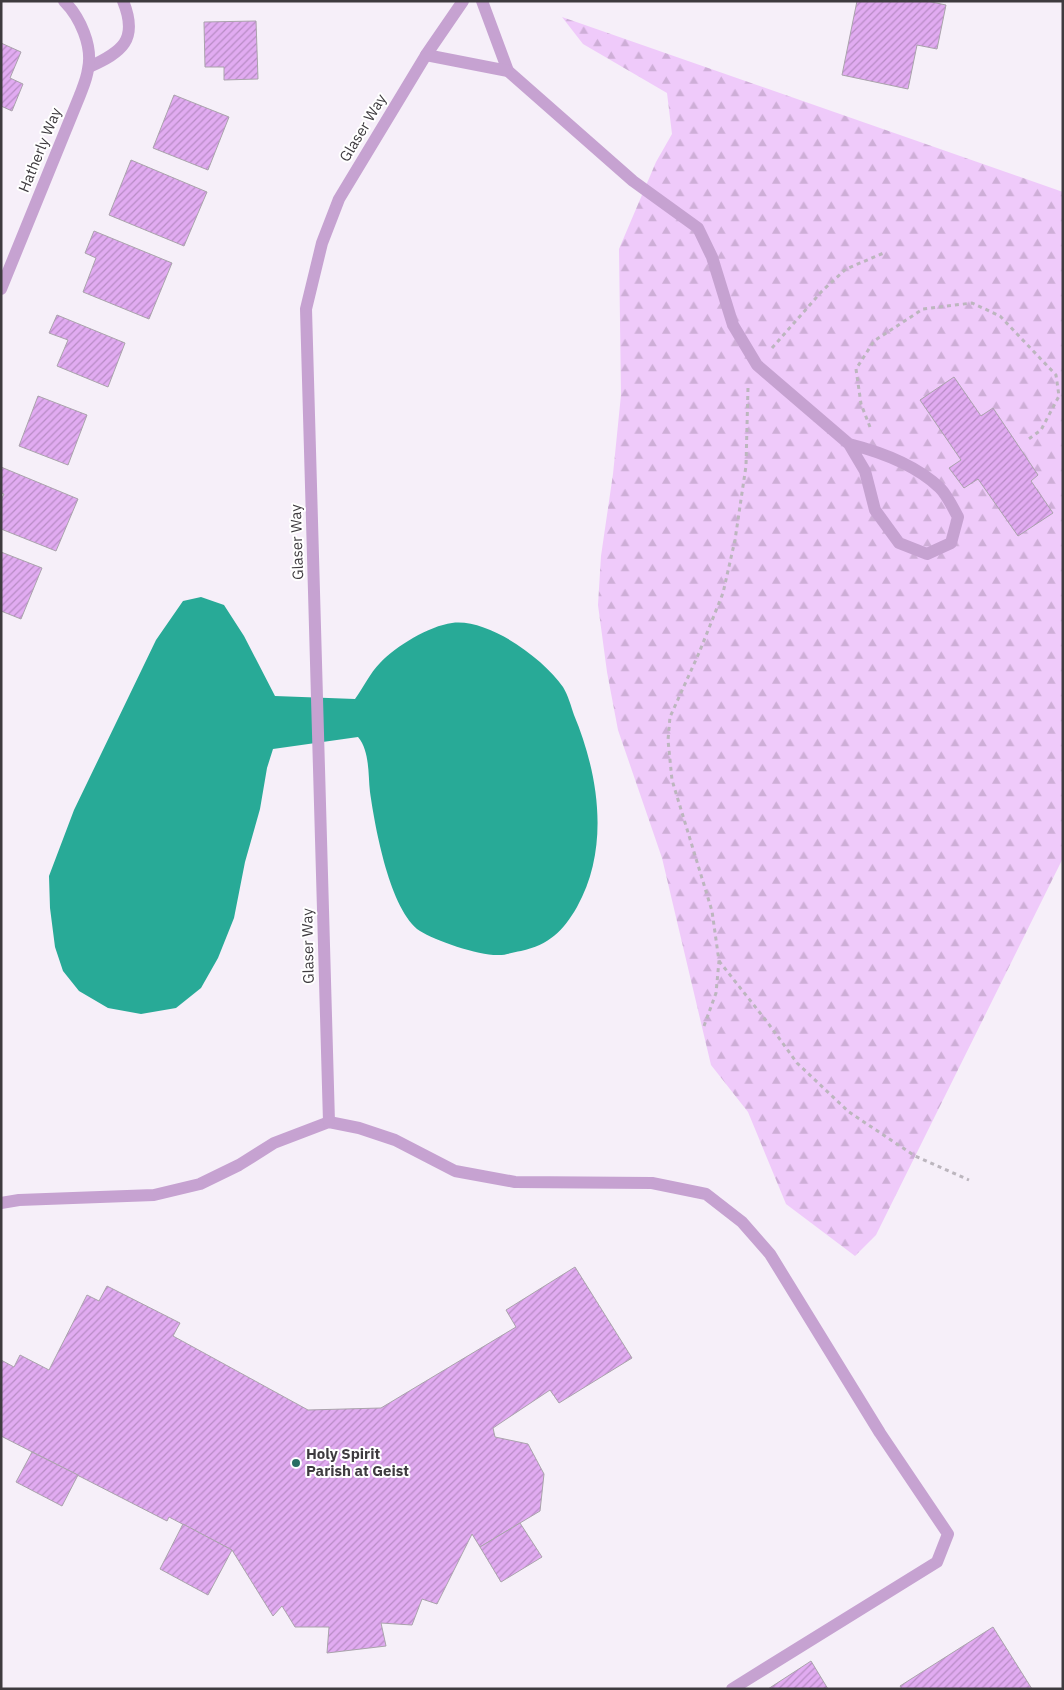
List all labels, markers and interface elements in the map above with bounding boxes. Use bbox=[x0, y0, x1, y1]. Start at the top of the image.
street label: Glaser Way bbox=[335, 90, 390, 165]
street label: Hatherly Way bbox=[14, 104, 65, 195]
street label: Glaser Way bbox=[286, 503, 307, 580]
street label: Glaser Way bbox=[297, 907, 318, 984]
place label: Holy Spirit Parish at Geist bbox=[306, 1444, 409, 1480]
marker: Holy Spirit Parish at Geist bbox=[290, 1457, 302, 1469]

